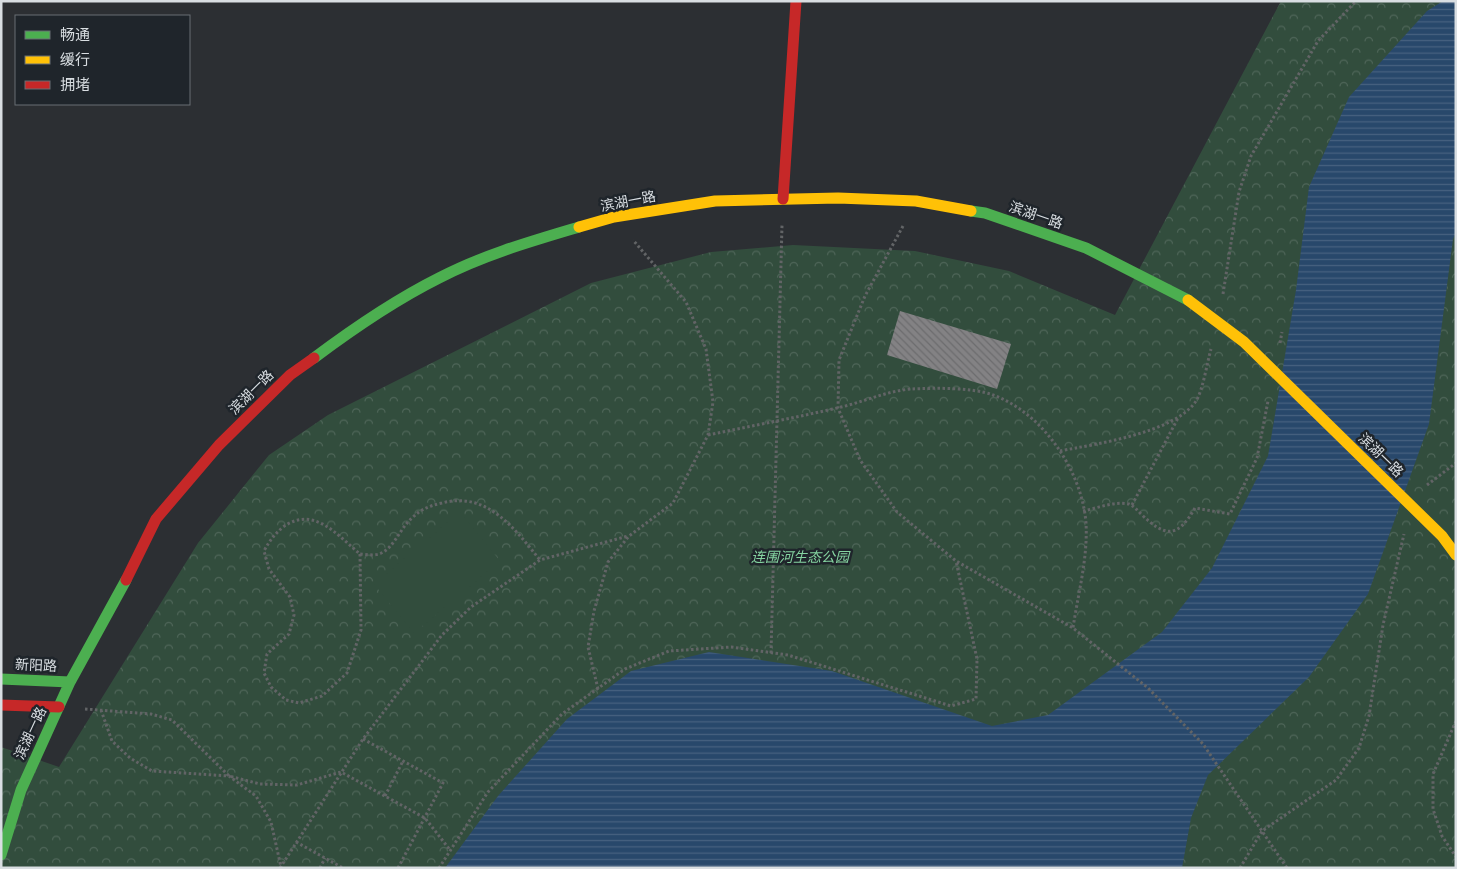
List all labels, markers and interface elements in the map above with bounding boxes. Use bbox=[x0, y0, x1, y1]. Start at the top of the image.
legend bbox=[15, 15, 190, 105]
text: 畅通 bbox=[60, 25, 90, 44]
text: 缓行 bbox=[60, 50, 90, 69]
text: 拥堵 bbox=[60, 75, 90, 94]
street label: 滨湖一路 bbox=[599, 187, 657, 215]
street label: 滨湖一路 bbox=[1007, 197, 1065, 233]
street label: 滨湖一路 bbox=[225, 366, 277, 418]
street label: 滨湖一路 bbox=[1355, 429, 1407, 481]
park label: 连围河生态公园 bbox=[751, 548, 851, 566]
street label: 新阳路 bbox=[15, 655, 57, 675]
street label: 滨湖一路 bbox=[10, 704, 50, 762]

